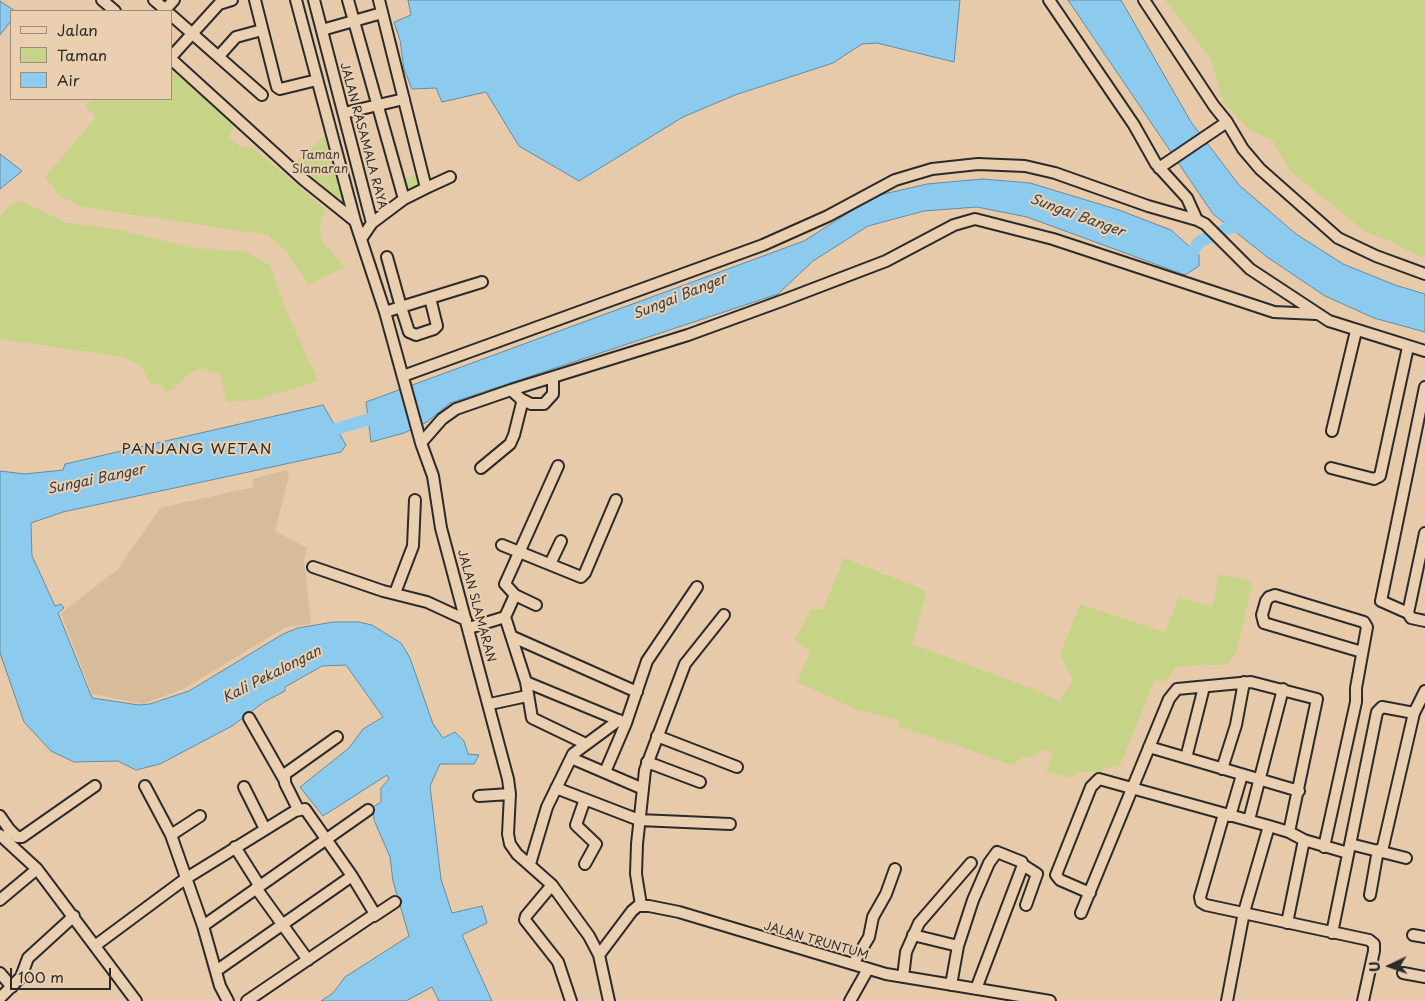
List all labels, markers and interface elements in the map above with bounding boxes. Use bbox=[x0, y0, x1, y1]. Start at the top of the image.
legend bbox=[10, 10, 172, 100]
text: Jalan bbox=[57, 18, 98, 41]
text: Taman bbox=[57, 43, 107, 66]
street label: JALAN RASAMALA RAYA bbox=[336, 61, 390, 211]
text: Air bbox=[57, 68, 79, 91]
park label: Taman Slamaran bbox=[292, 149, 348, 177]
water label: Sungai Banger bbox=[1027, 191, 1127, 241]
water label: Sungai Banger bbox=[631, 271, 729, 323]
district label: PANJANG WETAN bbox=[120, 441, 274, 459]
water label: Sungai Banger bbox=[46, 461, 146, 499]
street label: JALAN SLAMARAN bbox=[454, 548, 498, 664]
water label: Kali Pekalongan bbox=[220, 643, 324, 707]
street label: JALAN TRUNTUM bbox=[762, 919, 870, 963]
north arrow bbox=[1365, 941, 1415, 991]
scale bar bbox=[12, 958, 114, 990]
text: U bbox=[1364, 961, 1385, 973]
text: 100 m bbox=[18, 965, 64, 988]

